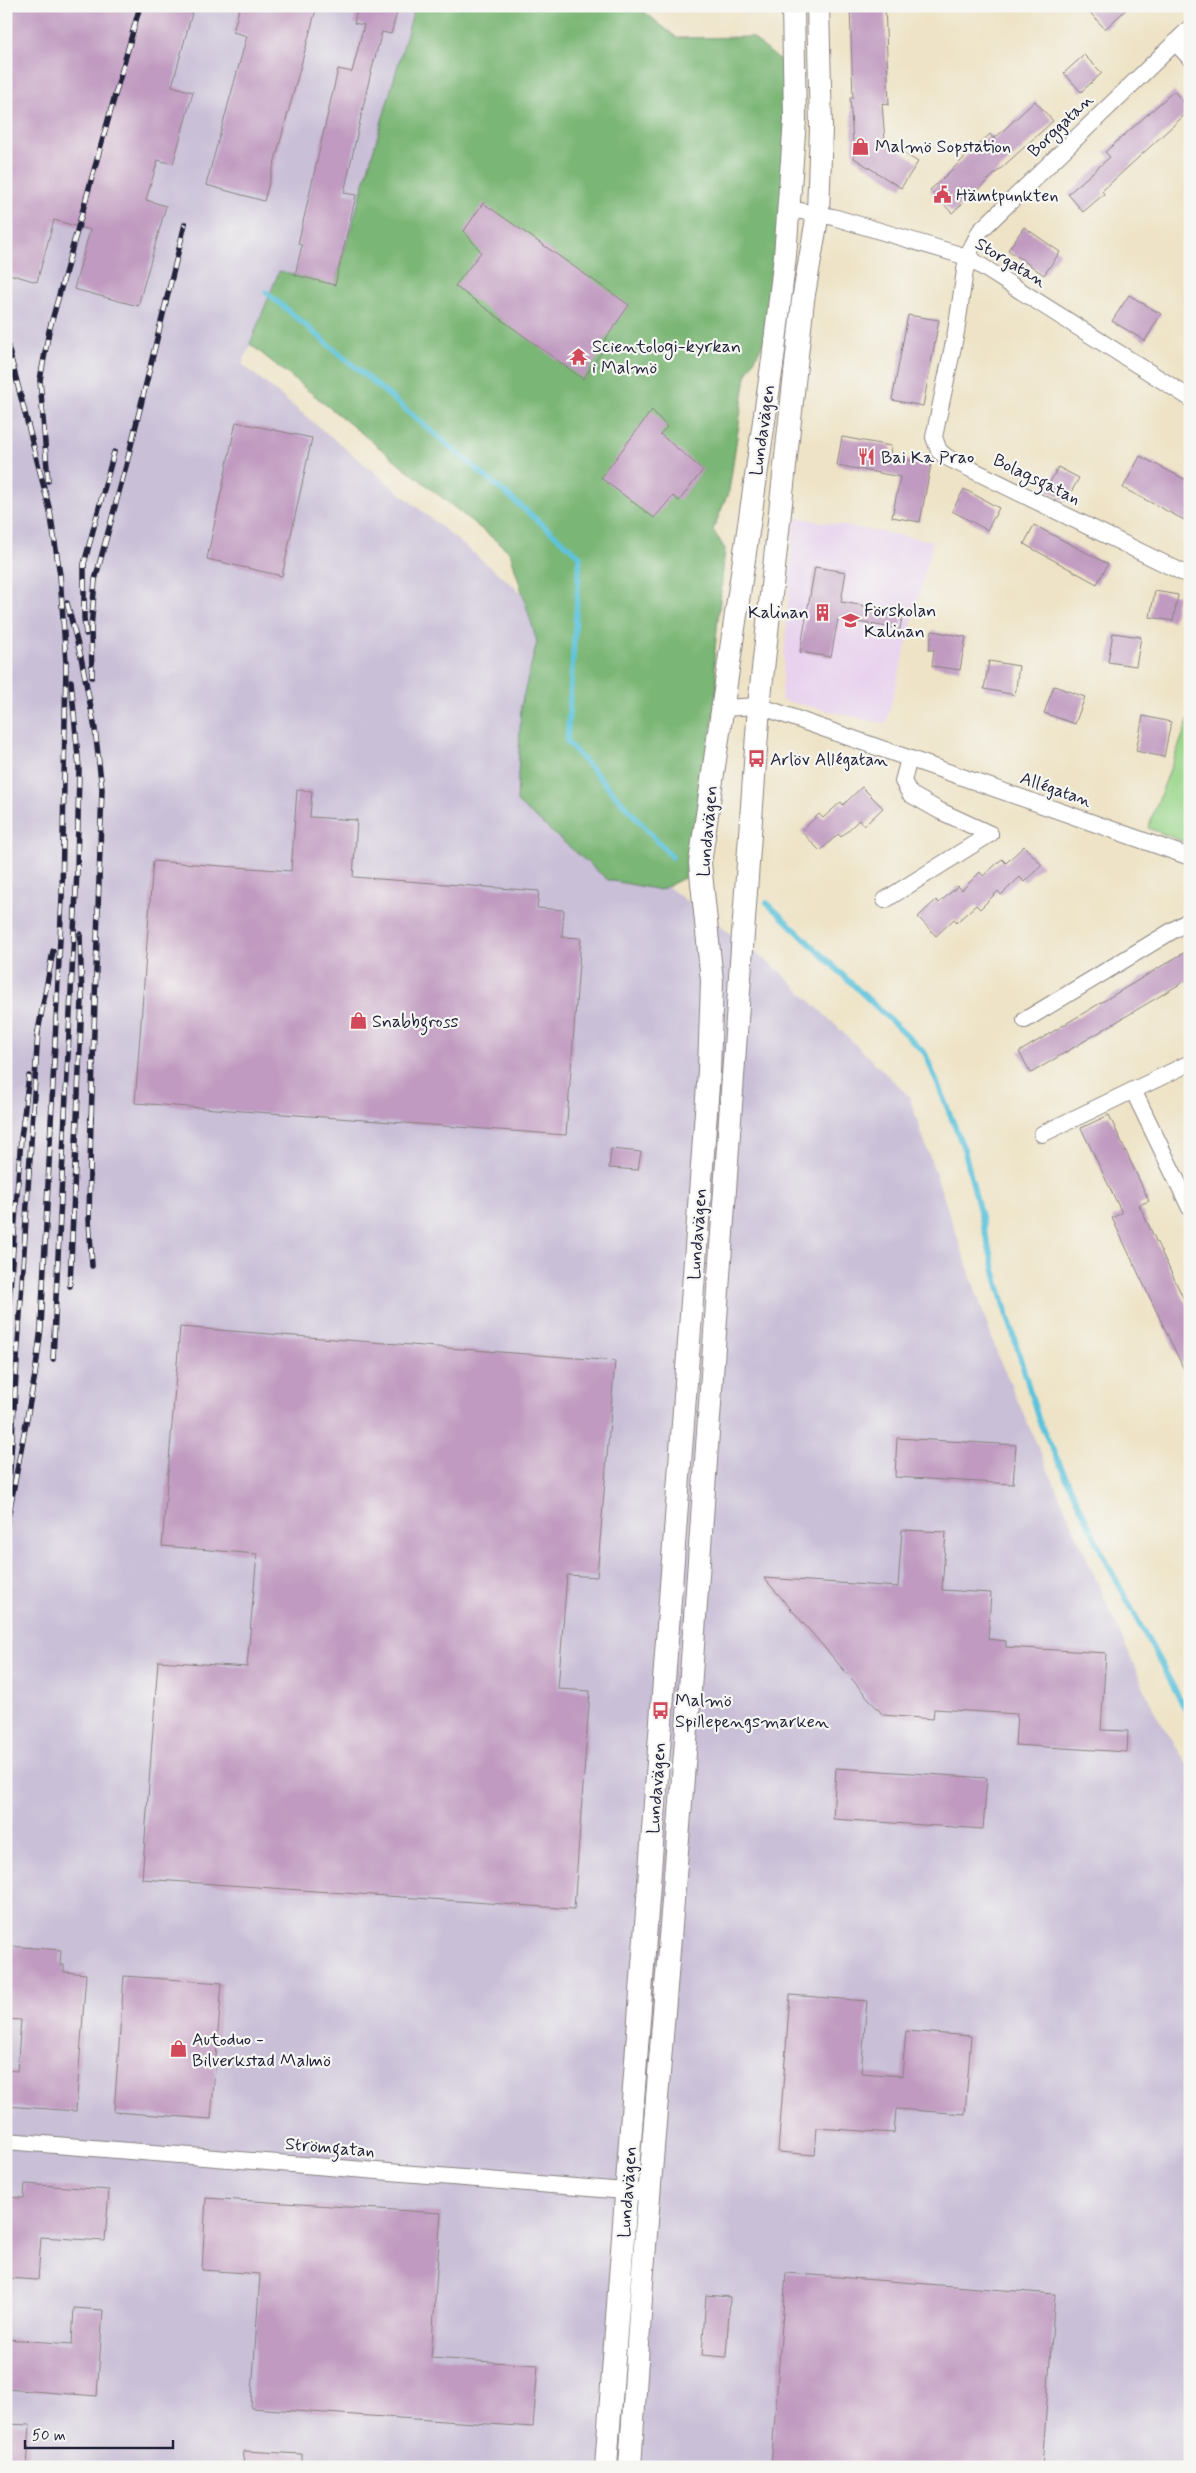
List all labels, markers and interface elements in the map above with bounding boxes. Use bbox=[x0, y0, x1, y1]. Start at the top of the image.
street label: Borggatan bbox=[1023, 88, 1099, 164]
place label: Malmö Sopstation bbox=[875, 135, 1011, 159]
shop icon: Malmö Sopstation bbox=[851, 136, 871, 156]
place label: Hämtpunkten bbox=[956, 184, 1059, 208]
public building icon: Hämtpunkten bbox=[932, 185, 952, 205]
street label: Storgatan bbox=[970, 232, 1051, 294]
place label: Scientologi-kyrkan i Malmö bbox=[592, 335, 741, 380]
temple icon: Scientologi-kyrkan i Malmö bbox=[568, 346, 588, 366]
street label: Lundavägen bbox=[745, 383, 781, 477]
place label: Bai Ka Prao bbox=[881, 446, 974, 470]
restaurant icon: Bai Ka Prao bbox=[857, 447, 877, 467]
street label: Bolagsgatan bbox=[988, 448, 1084, 513]
place label: Förskolan Kalinan bbox=[864, 599, 936, 644]
place label: Kalinan bbox=[748, 601, 809, 625]
building icon: Kalinan bbox=[813, 602, 833, 622]
school or university icon: Förskolan Kalinan bbox=[840, 610, 860, 630]
place label: Arlöv Allégatan bbox=[770, 748, 888, 772]
bus stop icon: Arlöv Allégatan bbox=[746, 749, 766, 769]
street label: Allégatan bbox=[1017, 767, 1095, 813]
street label: Lundavägen bbox=[692, 784, 724, 878]
place label: Snabbgross bbox=[372, 1010, 459, 1036]
shop icon: Snabbgross bbox=[348, 1011, 368, 1031]
street label: Lundavägen bbox=[683, 1187, 713, 1281]
place label: Malmö Spillepengsmarken bbox=[675, 1689, 829, 1734]
bus stop icon: Malmö Spillepengsmarken bbox=[651, 1700, 671, 1720]
street label: Lundavägen bbox=[642, 1741, 672, 1835]
place label: Autoduo - Bilverkstad Malmö bbox=[192, 2028, 331, 2073]
shop icon: Autoduo - Bilverkstad Malmö bbox=[168, 2039, 188, 2059]
street label: Strömgatan bbox=[284, 2132, 376, 2166]
street label: Lundavägen bbox=[613, 2145, 643, 2239]
scale bar bbox=[25, 2418, 172, 2450]
text: 50 m bbox=[32, 2426, 66, 2446]

